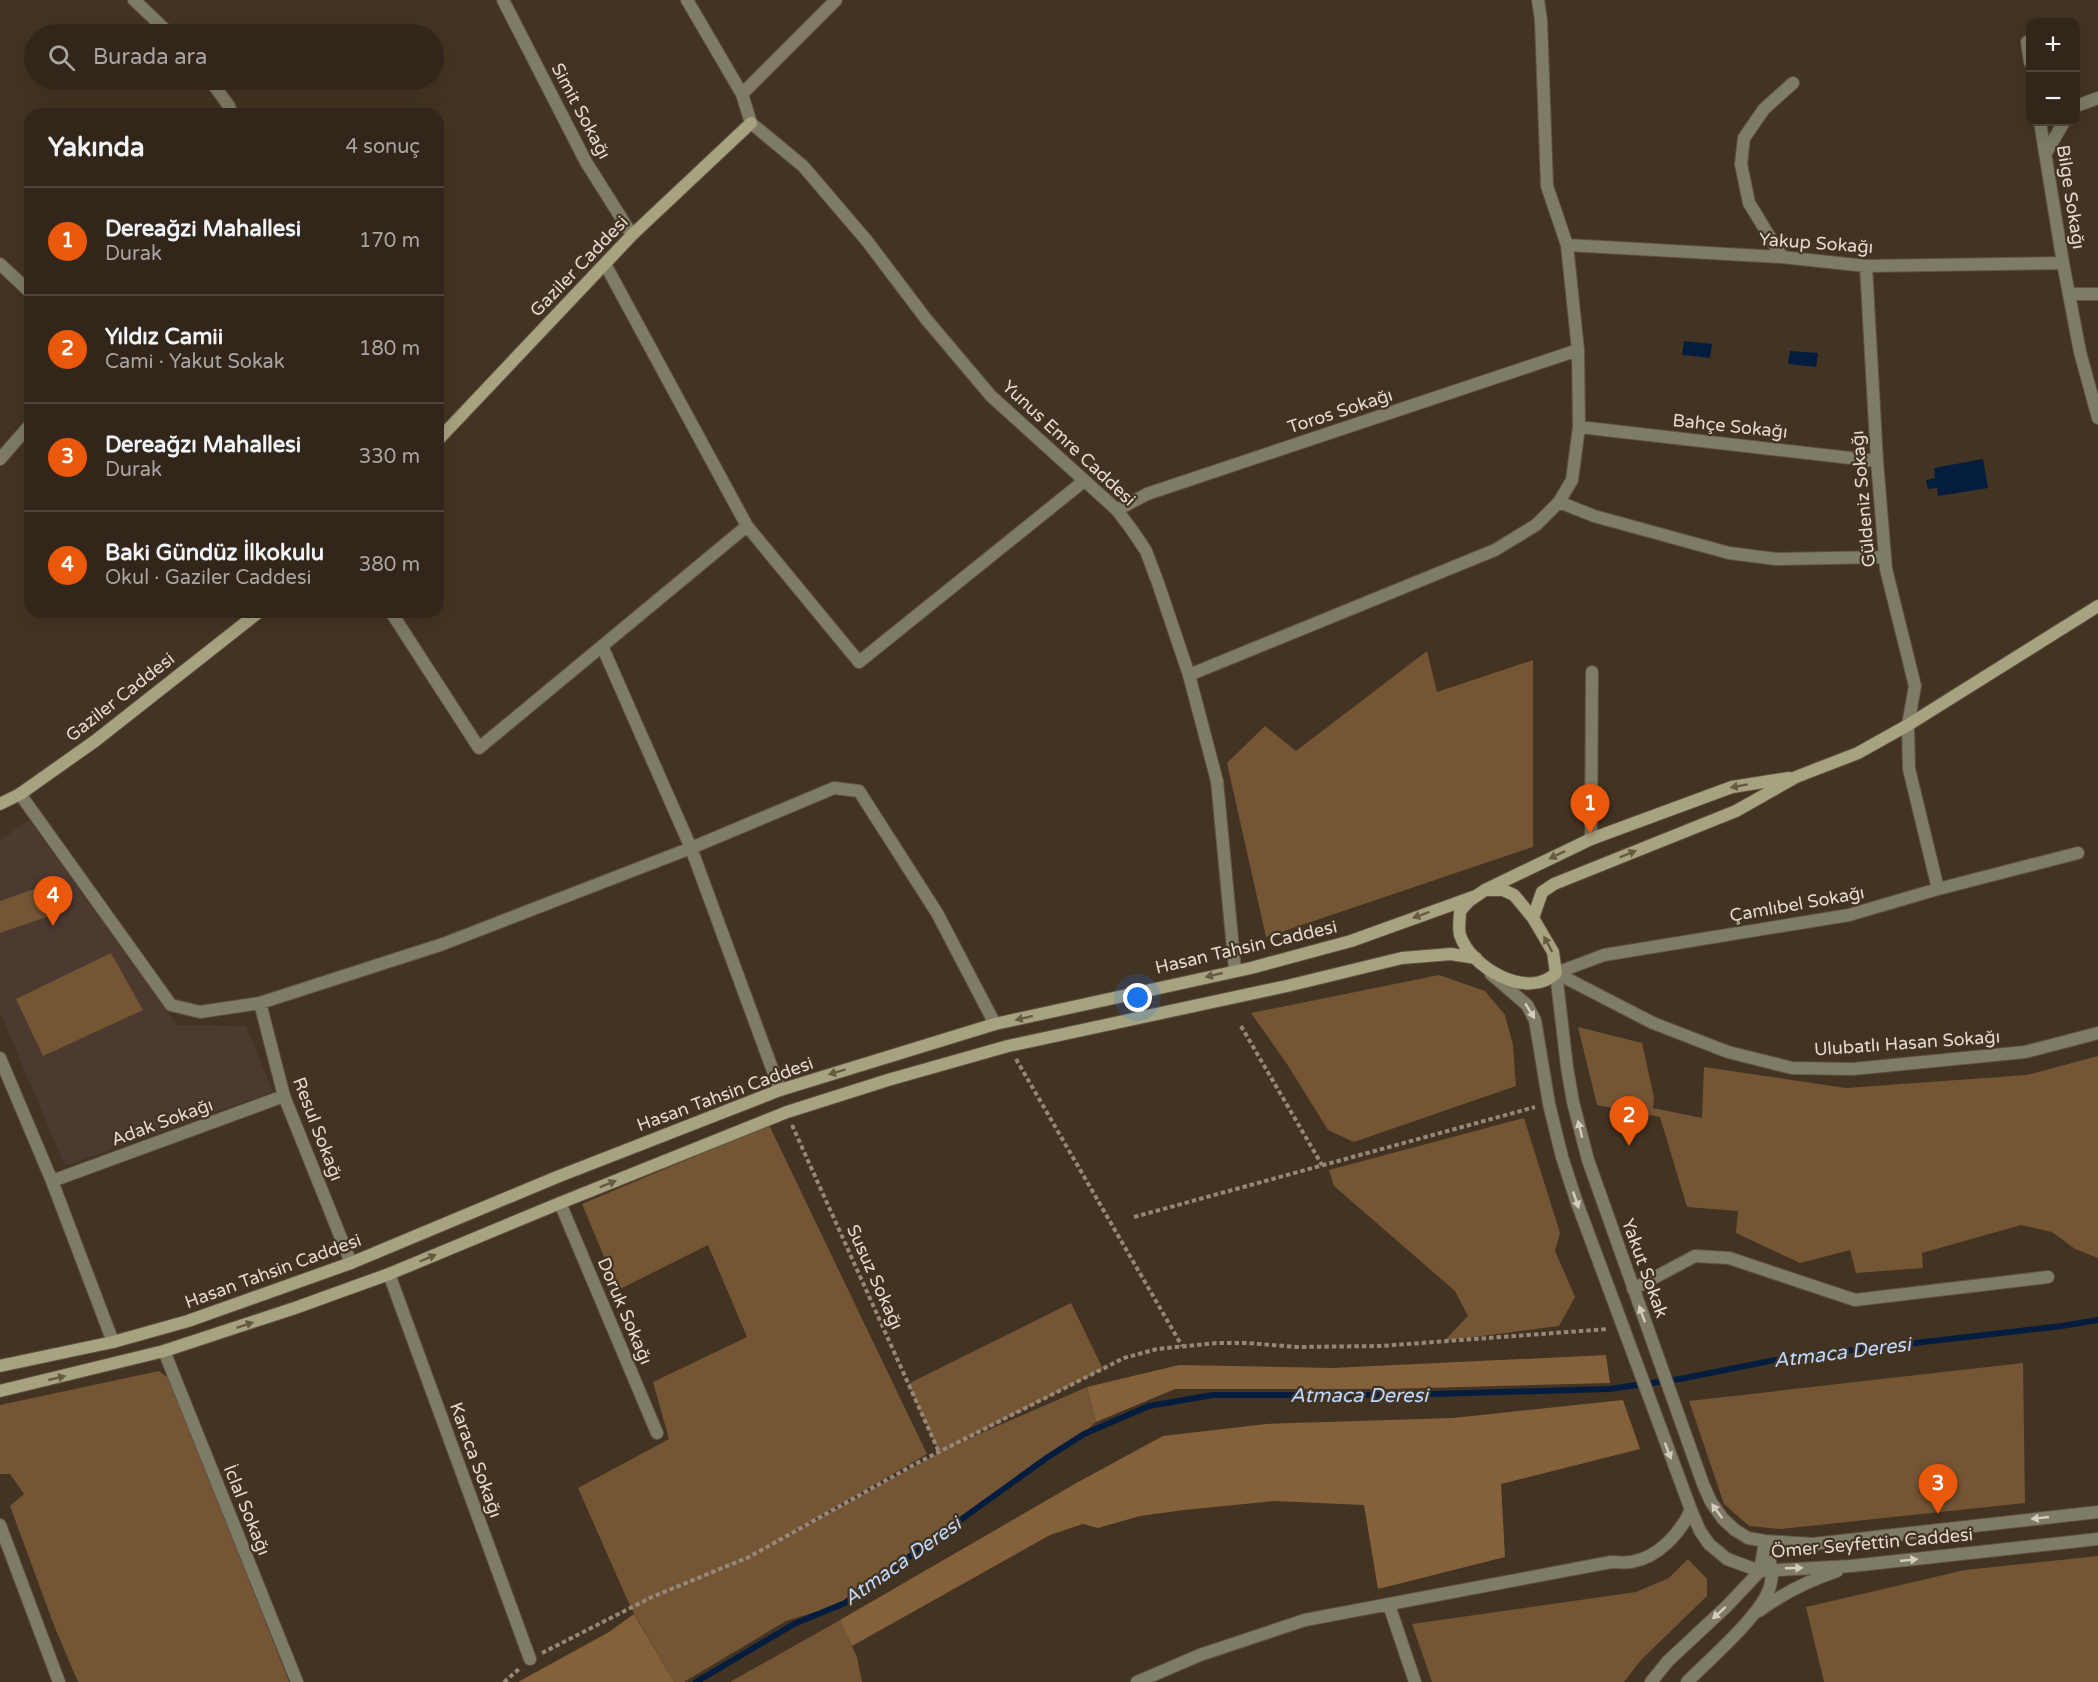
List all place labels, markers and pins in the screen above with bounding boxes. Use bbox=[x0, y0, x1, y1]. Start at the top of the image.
pin: 1 bbox=[1570, 784, 1610, 834]
pin: 4 bbox=[34, 876, 72, 926]
pin: 2 bbox=[1610, 1096, 1648, 1146]
pin: 3 bbox=[1918, 1464, 1958, 1514]

